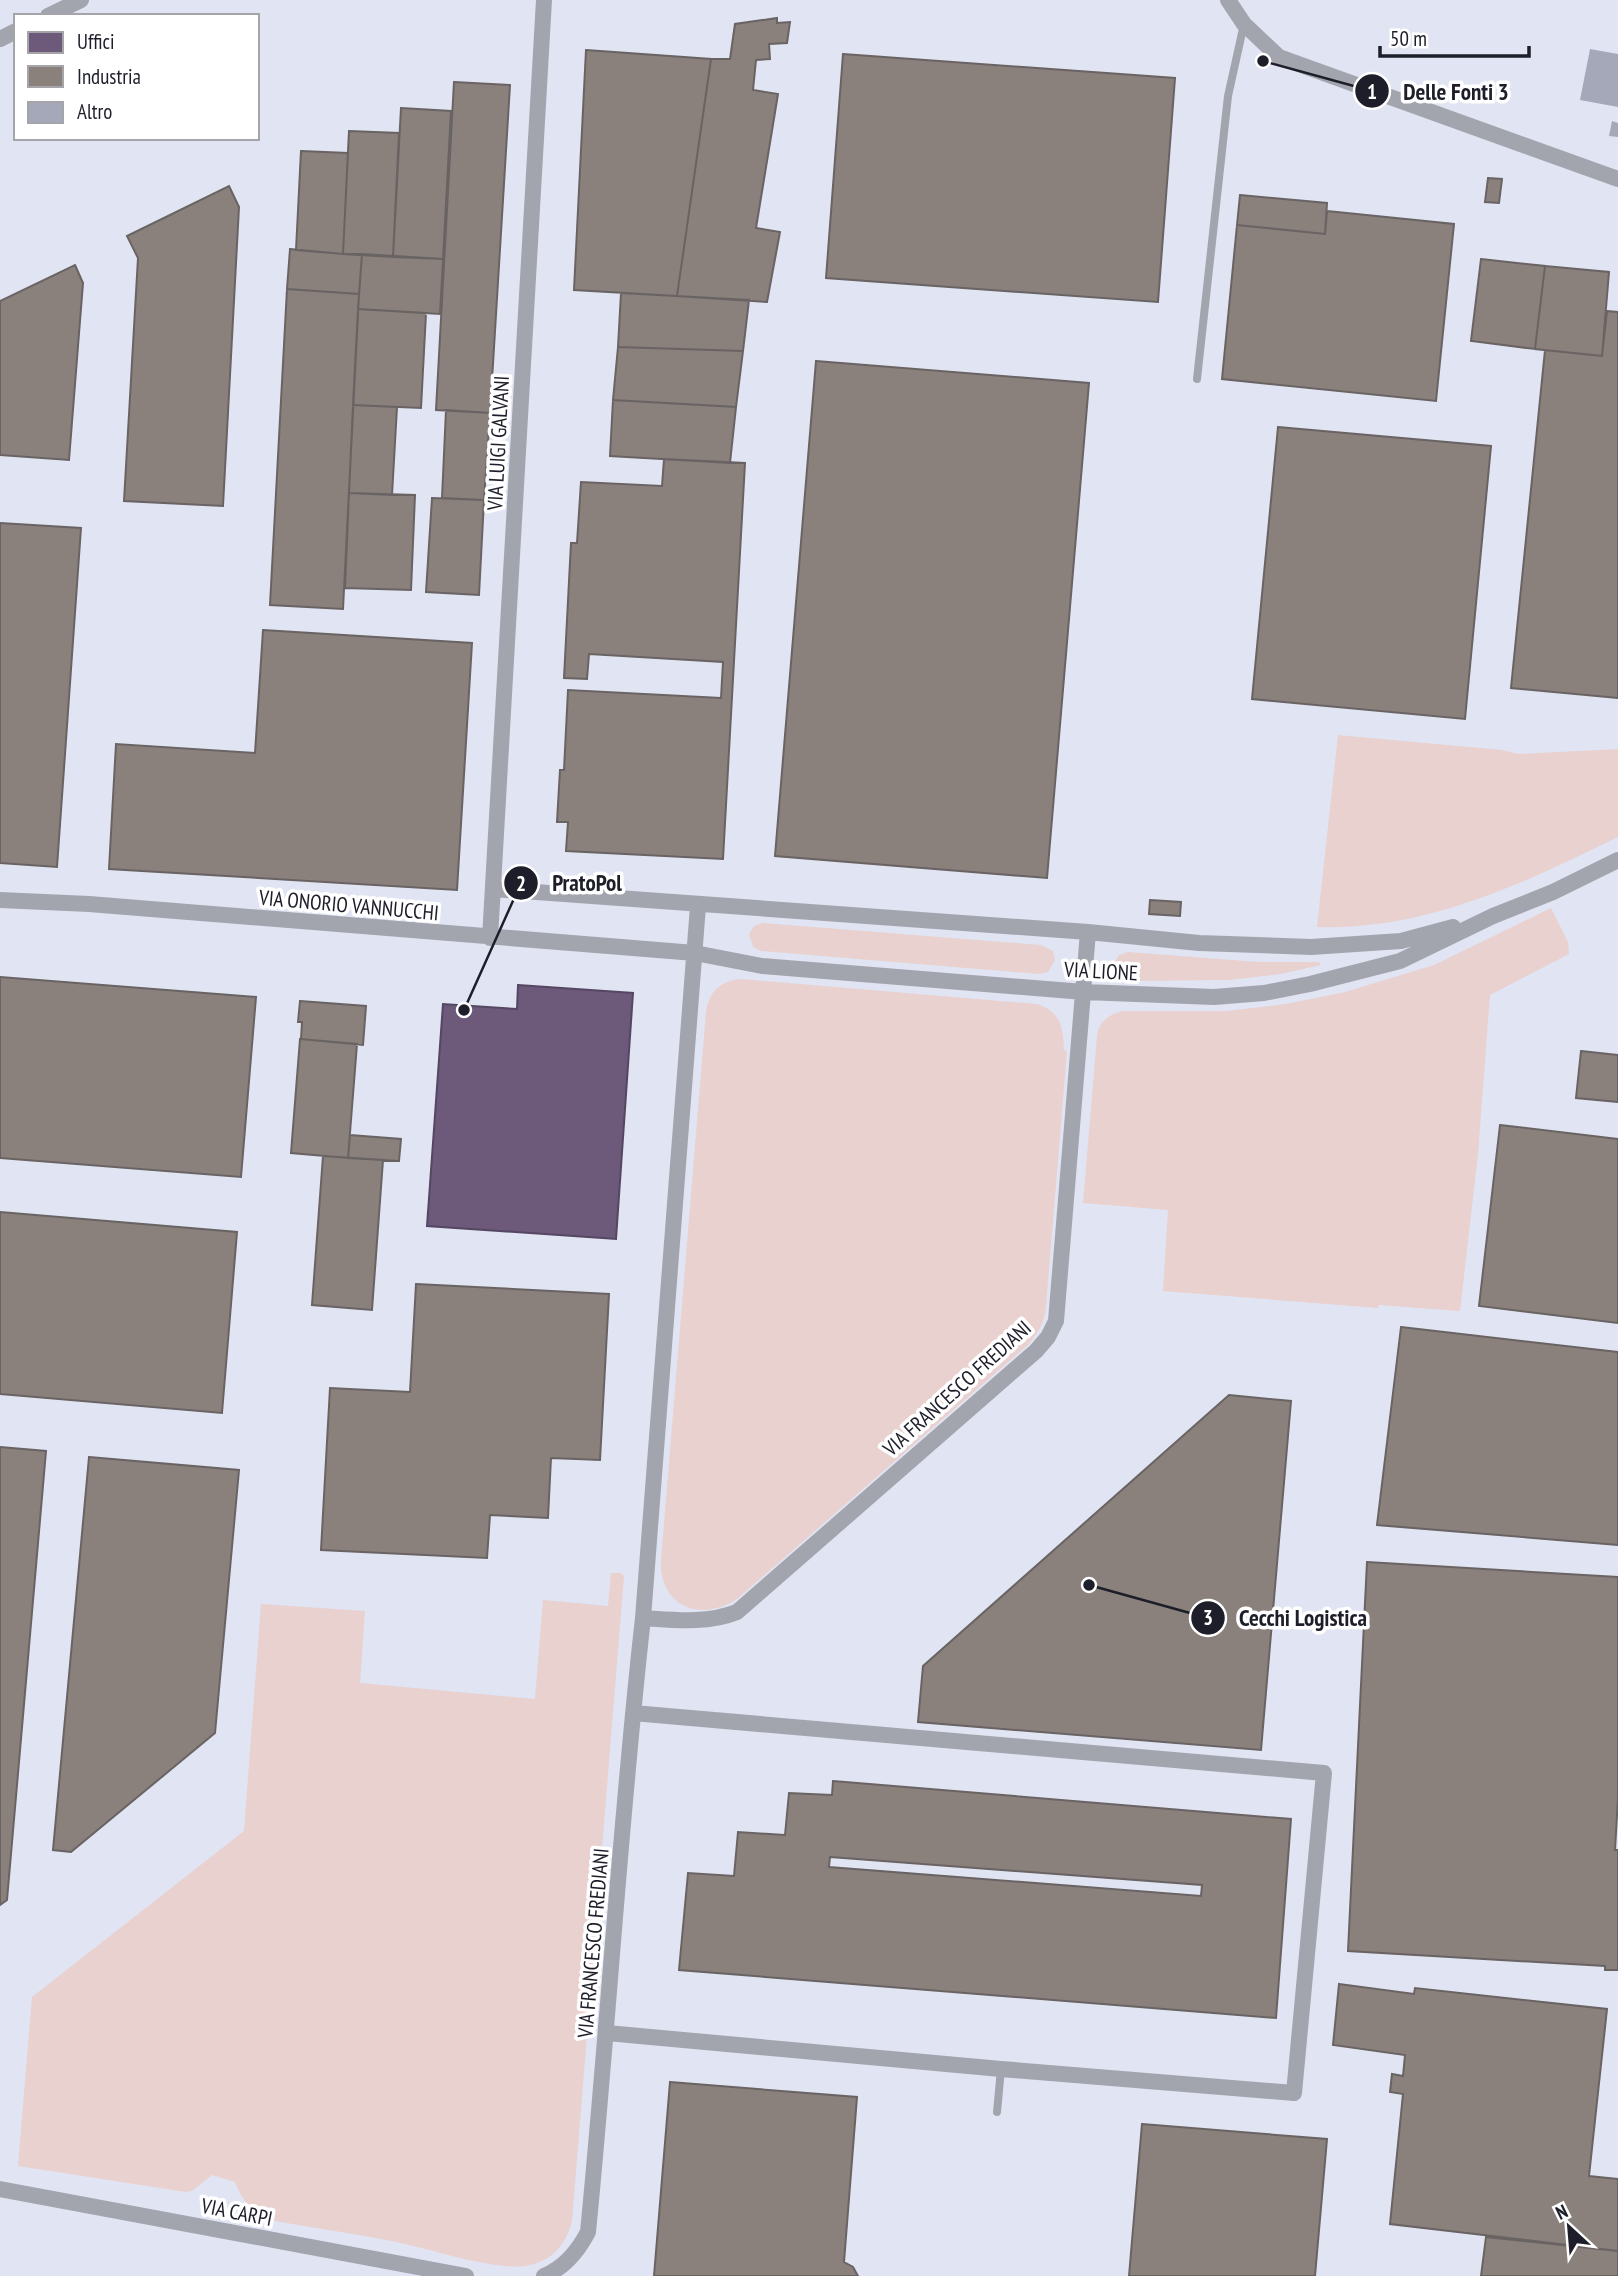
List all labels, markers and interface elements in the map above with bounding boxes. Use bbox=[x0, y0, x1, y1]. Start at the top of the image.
legend bbox=[14, 14, 259, 140]
scale bar bbox=[1380, 14, 1529, 58]
text: 50 m bbox=[1390, 25, 1427, 52]
text: Uffici bbox=[77, 28, 115, 55]
text: Industria bbox=[77, 63, 141, 90]
callout: Delle Fonti 3 bbox=[1355, 69, 1523, 113]
text: Delle Fonti 3 bbox=[1403, 77, 1509, 106]
text: 1 bbox=[1367, 78, 1377, 105]
text: Altro bbox=[77, 98, 112, 125]
street label: VIA LUIGI GALVANI bbox=[481, 375, 515, 512]
callout: PratoPol bbox=[503, 861, 636, 905]
text: PratoPol bbox=[552, 868, 622, 897]
text: 2 bbox=[516, 870, 526, 897]
street label: VIA ONORIO VANNUCCHI bbox=[257, 884, 440, 926]
street label: VIA LIONE bbox=[1062, 956, 1139, 986]
street label: VIA FRANCESCO FREDIANI bbox=[876, 1314, 1037, 1462]
callout: Cecchi Logistica bbox=[1190, 1596, 1381, 1640]
text: Cecchi Logistica bbox=[1239, 1603, 1367, 1632]
text: 3 bbox=[1203, 1604, 1213, 1631]
street label: VIA FRANCESCO FREDIANI bbox=[571, 1847, 615, 2040]
street label: VIA CARPI bbox=[198, 2192, 275, 2232]
north arrow bbox=[1534, 2192, 1604, 2262]
text: N bbox=[1552, 2199, 1571, 2225]

